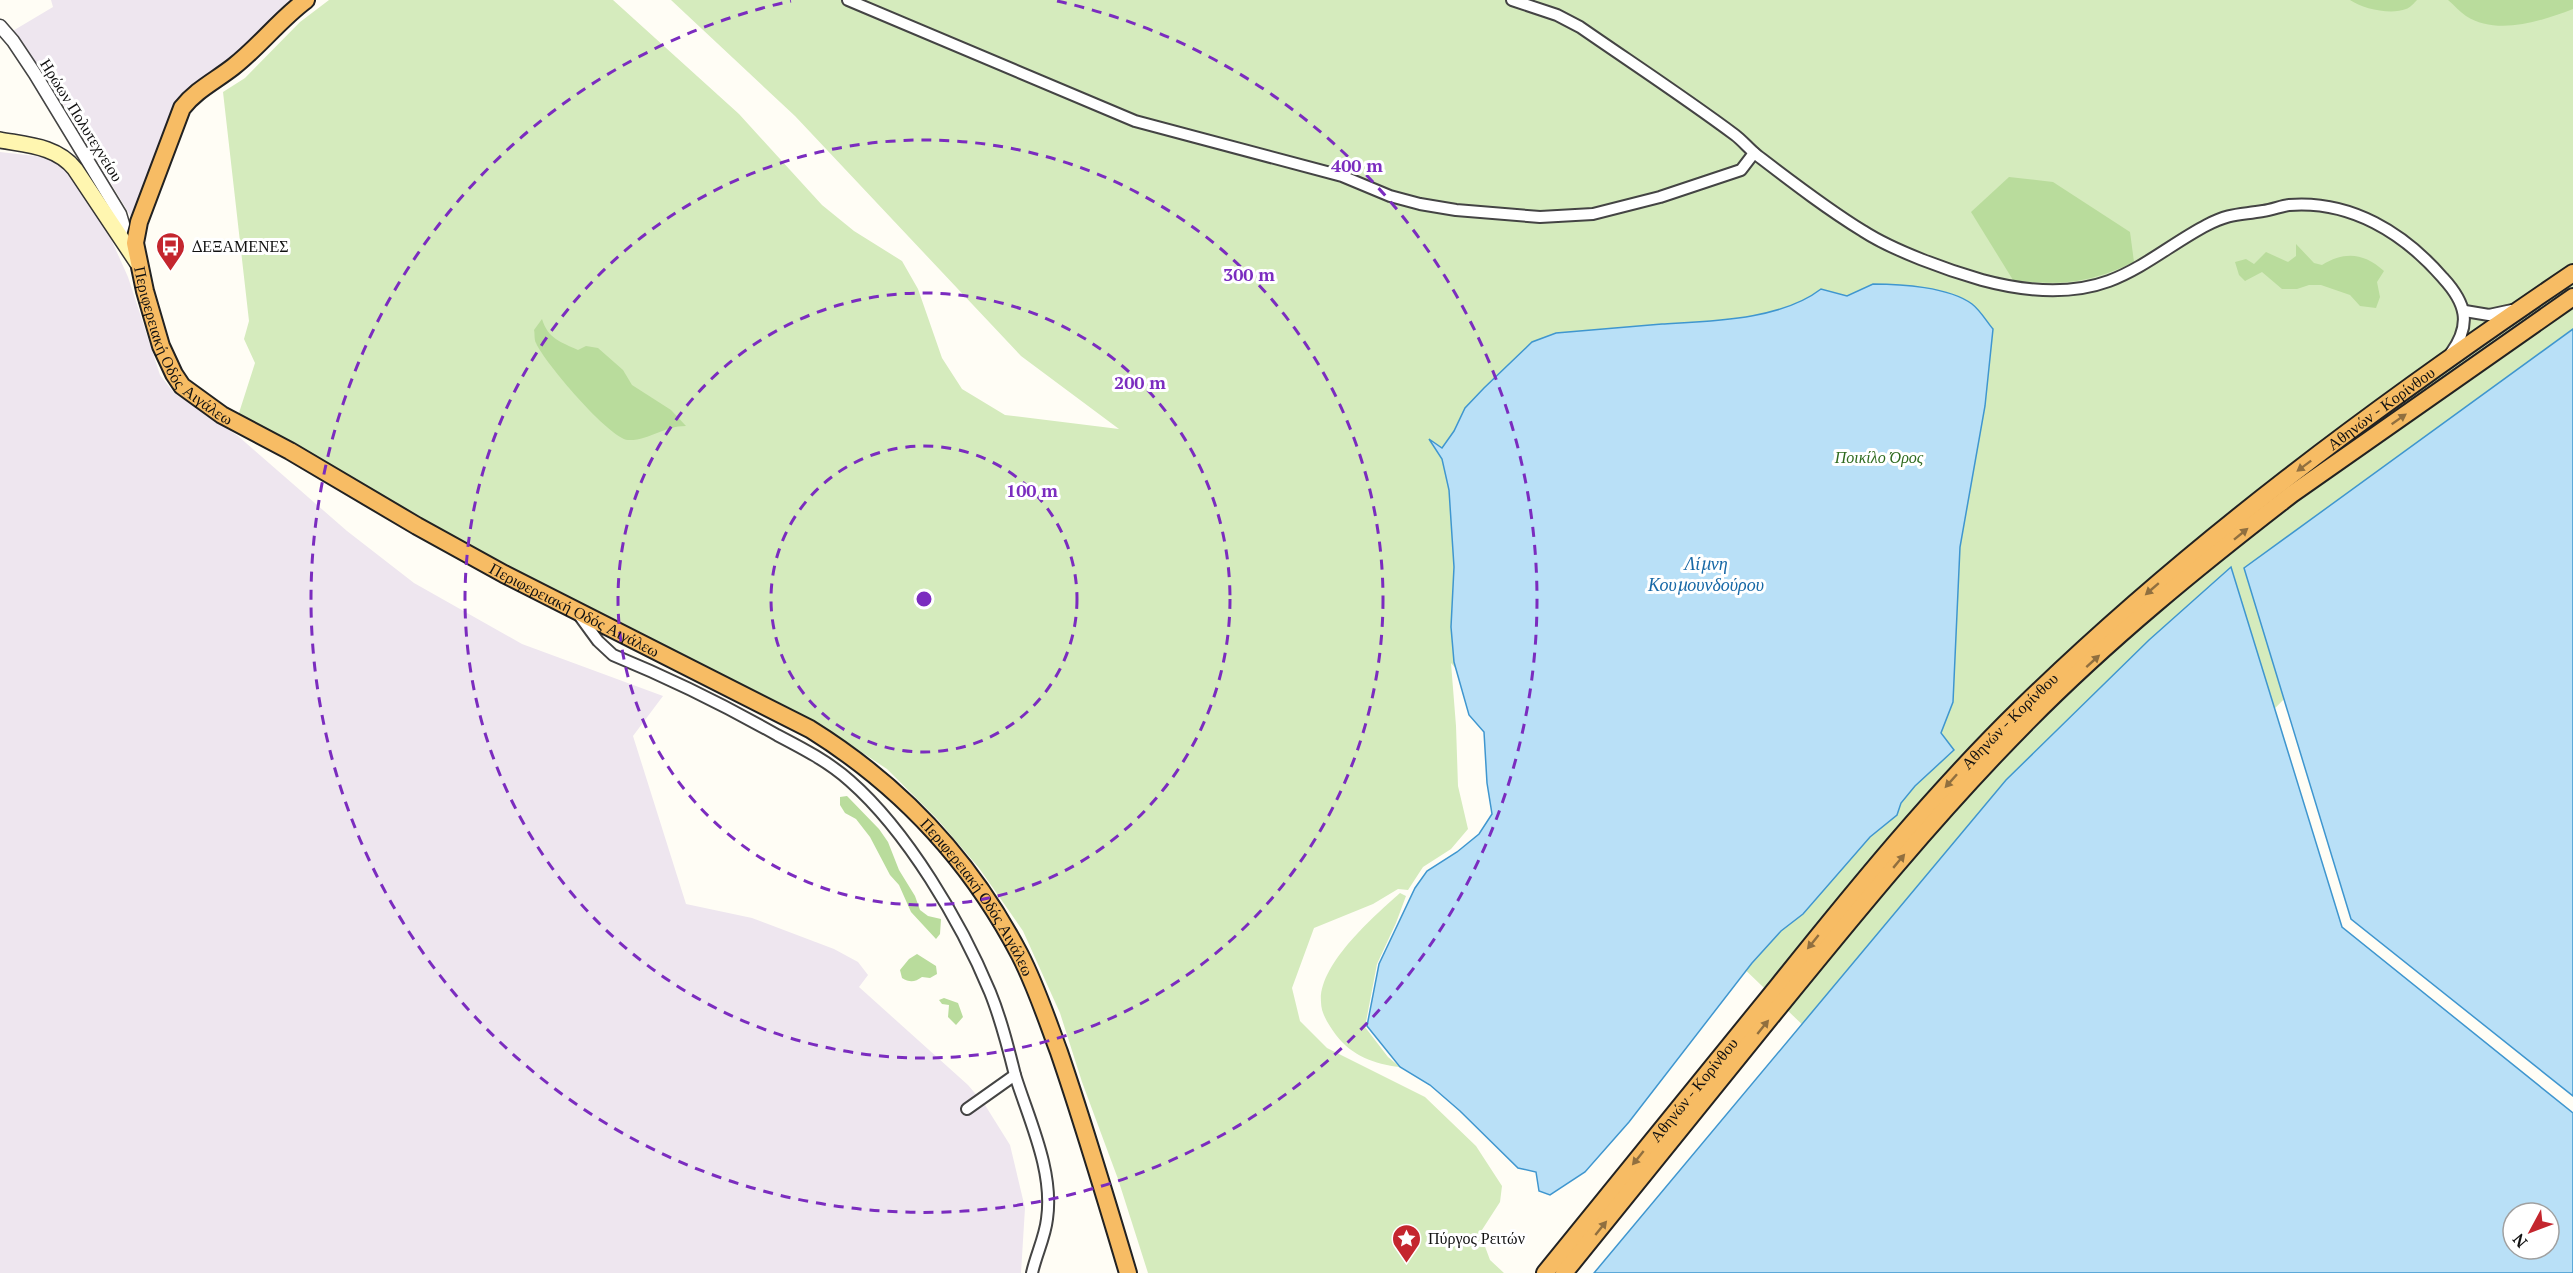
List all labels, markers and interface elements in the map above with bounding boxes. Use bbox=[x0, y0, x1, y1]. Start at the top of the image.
street label: Ηρώων Πολυτεχνείου bbox=[35, 54, 129, 186]
text: 400 m bbox=[1331, 153, 1383, 177]
bus stop icon: ΔΕΞΑΜΕΝΕΣ bbox=[155, 230, 187, 272]
place label: ΔΕΞΑΜΕΝΕΣ bbox=[192, 235, 289, 257]
text: 300 m bbox=[1223, 262, 1275, 286]
street label: Περιφερειακή Οδός Αιγάλεω bbox=[129, 264, 237, 430]
street label: Αθηνών - Κορίνθου bbox=[2322, 361, 2439, 455]
text: 200 m bbox=[1114, 370, 1166, 394]
one-way arrow bbox=[2390, 413, 2406, 425]
park label: Ποικίλο Όρος bbox=[1834, 446, 1924, 468]
one-way arrow bbox=[2296, 460, 2312, 472]
text: 100 m bbox=[1006, 478, 1058, 502]
one-way arrow bbox=[2233, 528, 2249, 541]
water label: Λίμνη Κουμουνδούρου bbox=[1647, 551, 1764, 596]
street label: Περιφερειακή Οδός Αιγάλεω bbox=[486, 557, 663, 662]
one-way arrow bbox=[2144, 582, 2160, 595]
centre of rings bbox=[914, 589, 934, 609]
one-way arrow bbox=[2086, 654, 2100, 668]
street label: Αθηνών - Κορίνθου bbox=[1956, 667, 2063, 774]
one-way arrow bbox=[1944, 774, 1958, 789]
street label: Περιφερειακή Οδός Αιγάλεω bbox=[916, 813, 1039, 979]
one-way arrow bbox=[1892, 854, 1905, 869]
one-way arrow bbox=[1808, 934, 1820, 949]
one-way arrow bbox=[1756, 1020, 1769, 1035]
street label: Αθηνών - Κορίνθου bbox=[1645, 1033, 1743, 1146]
one-way arrow bbox=[1632, 1151, 1645, 1166]
north arrow bbox=[2501, 1201, 2561, 1261]
one-way arrow bbox=[1594, 1220, 1606, 1235]
place icon: Πύργος Ρειτών bbox=[1391, 1222, 1423, 1264]
place label: Πύργος Ρειτών bbox=[1428, 1227, 1525, 1249]
text: N bbox=[2507, 1229, 2532, 1253]

